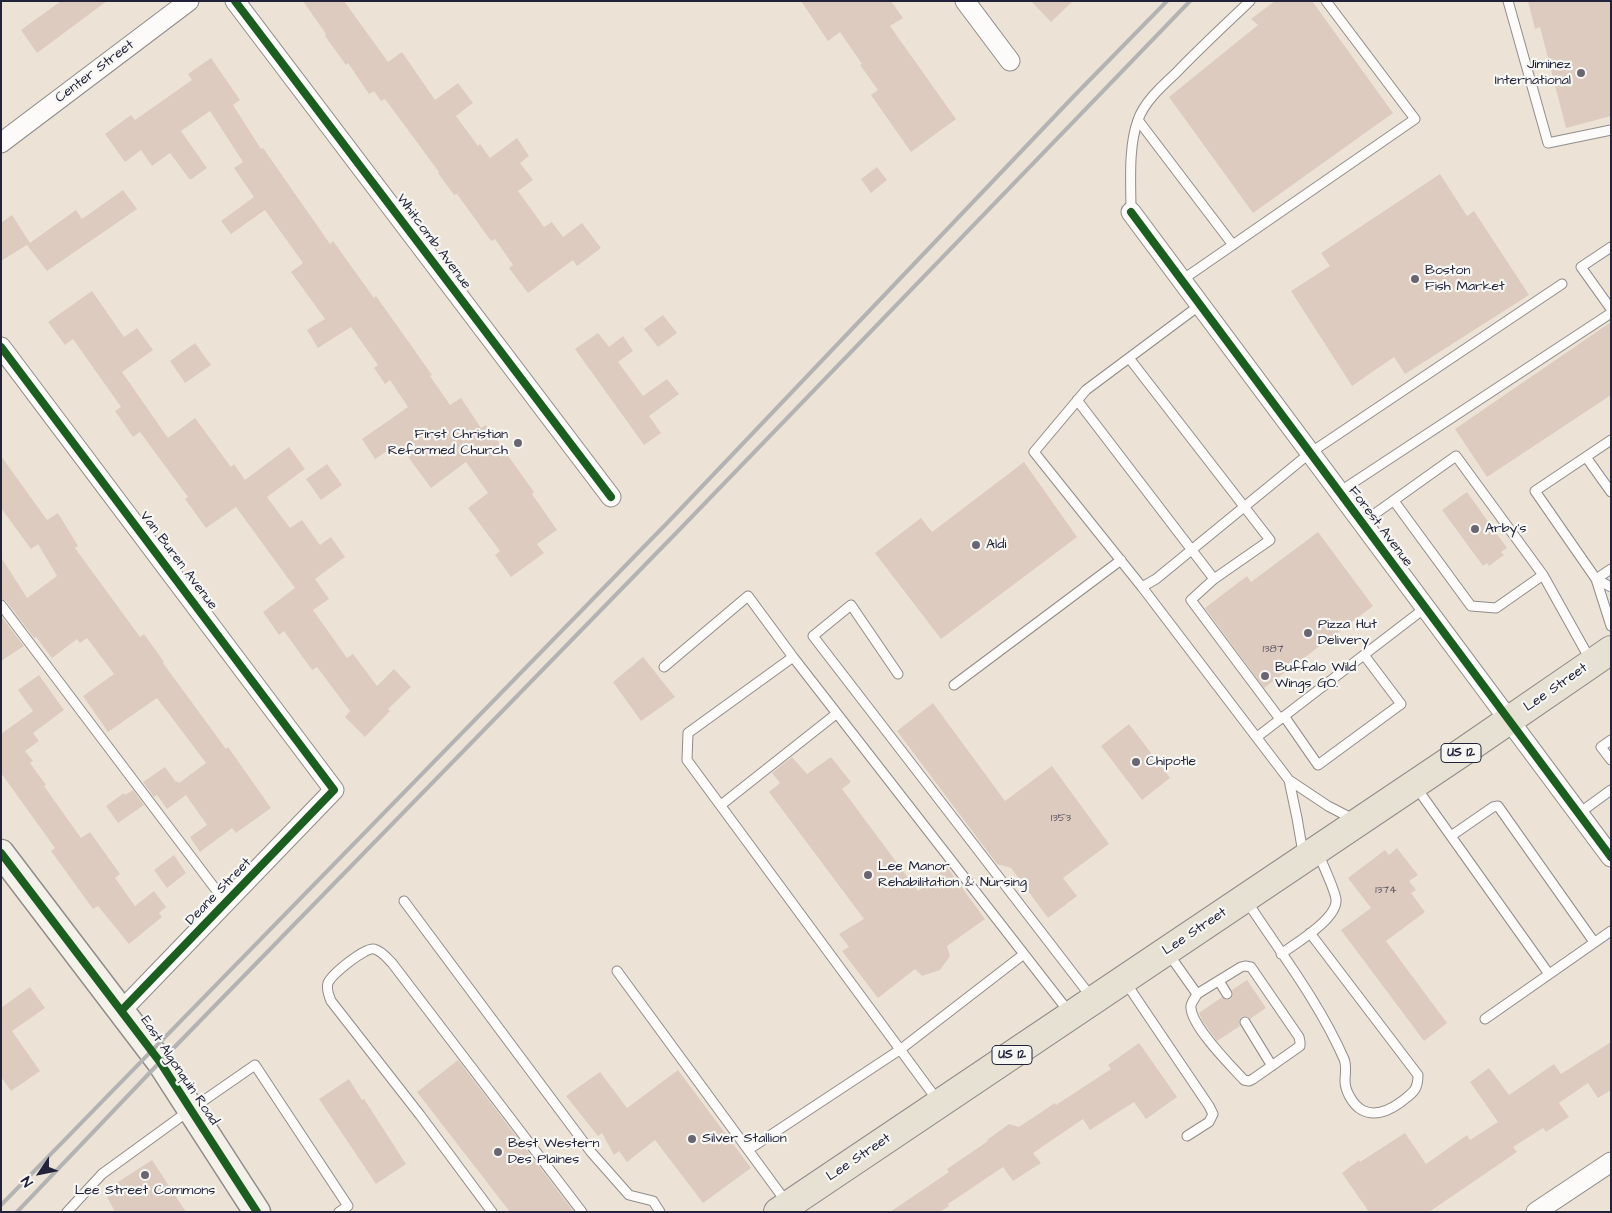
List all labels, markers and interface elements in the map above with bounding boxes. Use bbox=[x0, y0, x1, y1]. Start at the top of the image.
street label: Center Street bbox=[52, 37, 138, 107]
place label: Jiminez International bbox=[1495, 57, 1571, 90]
marker: Jiminez International bbox=[1575, 67, 1587, 79]
street label: Whitcomb Avenue bbox=[392, 191, 474, 293]
place label: Boston Fish Market bbox=[1425, 263, 1505, 296]
marker: Boston Fish Market bbox=[1409, 273, 1421, 285]
place label: First Christian Reformed Church bbox=[388, 427, 508, 460]
marker: First Christian Reformed Church bbox=[512, 437, 524, 449]
street label: Forest Avenue bbox=[1344, 483, 1416, 571]
street label: Van Buren Avenue bbox=[135, 508, 221, 614]
place label: Arby's bbox=[1485, 521, 1527, 537]
marker: Arby's bbox=[1469, 523, 1481, 535]
place label: Aldi bbox=[986, 537, 1006, 553]
marker: Aldi bbox=[970, 539, 982, 551]
place label: Pizza Hut Delivery bbox=[1318, 617, 1377, 650]
marker: Pizza Hut Delivery bbox=[1302, 627, 1314, 639]
house number: 1387 bbox=[1263, 643, 1283, 657]
place label: Buffalo Wild Wings GO. bbox=[1275, 660, 1356, 692]
street label: Lee Street bbox=[1521, 660, 1591, 716]
marker: Buffalo Wild Wings GO. bbox=[1259, 670, 1271, 682]
road number: US 12 bbox=[1441, 744, 1481, 762]
place label: Chipotle bbox=[1146, 754, 1196, 770]
marker: Chipotle bbox=[1130, 756, 1142, 768]
house number: 1353 bbox=[1051, 812, 1071, 826]
street label: Deane Street bbox=[183, 855, 255, 929]
place label: Lee Manor Rehabilitation & Nursing bbox=[878, 859, 1027, 892]
marker: Lee Manor Rehabilitation & Nursing bbox=[862, 869, 874, 881]
house number: 1374 bbox=[1375, 884, 1397, 898]
street label: Lee Street bbox=[1160, 904, 1230, 960]
street label: East Algonquin Road bbox=[136, 1013, 222, 1129]
road number: US 12 bbox=[992, 1046, 1032, 1064]
street label: Lee Street bbox=[824, 1130, 894, 1186]
place label: Silver Stallion bbox=[702, 1131, 787, 1147]
marker: Silver Stallion bbox=[686, 1133, 698, 1145]
place label: Best Western Des Plaines bbox=[508, 1136, 600, 1168]
marker: Best Western Des Plaines bbox=[492, 1146, 504, 1158]
north arrow bbox=[15, 1148, 65, 1198]
marker: Lee Street Commons bbox=[139, 1169, 151, 1181]
text: N bbox=[17, 1172, 38, 1191]
place label: Lee Street Commons bbox=[75, 1183, 215, 1199]

